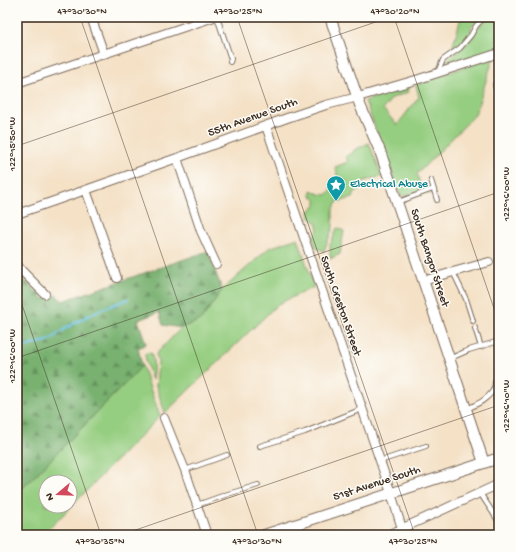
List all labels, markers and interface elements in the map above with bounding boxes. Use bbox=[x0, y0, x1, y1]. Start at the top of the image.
text: 47°30'30"N bbox=[57, 6, 107, 18]
text: 47°30'25"N bbox=[214, 6, 263, 18]
text: 47°30'20"N bbox=[370, 6, 420, 18]
street label: 55th Avenue South bbox=[206, 95, 300, 141]
text: 122°15'50"W bbox=[7, 117, 19, 172]
text: 122°16'00"W bbox=[501, 167, 513, 222]
place icon: Electrical Abuse bbox=[325, 174, 347, 202]
place label: Electrical Abuse bbox=[350, 178, 429, 192]
street label: South Bangor Street bbox=[407, 207, 452, 310]
street label: South Creston Street bbox=[316, 254, 364, 359]
text: 122°16'00"W bbox=[7, 329, 19, 384]
text: 122°16'10"W bbox=[501, 379, 513, 433]
street label: 51st Avenue South bbox=[332, 463, 423, 505]
north arrow bbox=[38, 474, 78, 514]
text: N bbox=[44, 491, 57, 502]
text: 47°30'35"N bbox=[76, 536, 125, 548]
text: 47°30'30"N bbox=[232, 536, 282, 548]
text: 47°30'25"N bbox=[389, 536, 438, 548]

